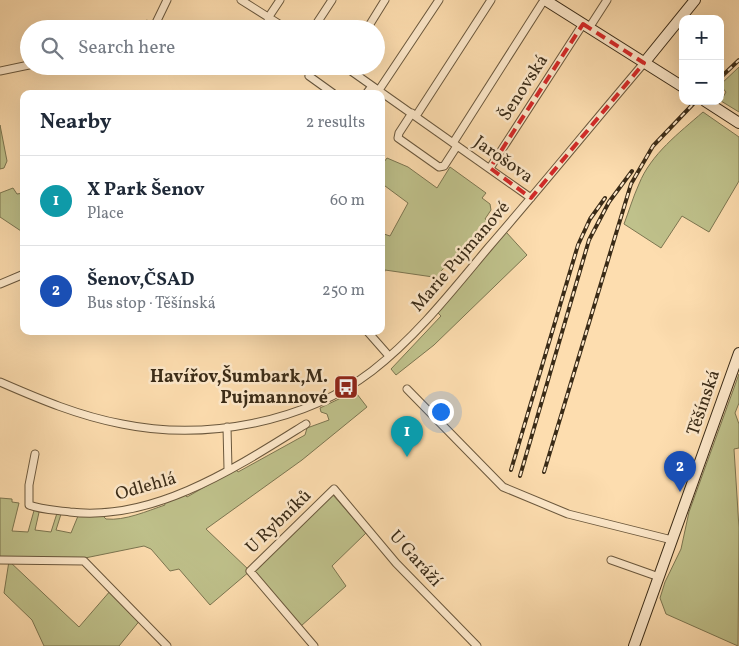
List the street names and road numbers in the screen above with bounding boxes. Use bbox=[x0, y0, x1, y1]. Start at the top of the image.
street label: Šenovská bbox=[493, 50, 555, 126]
street label: Jarošova bbox=[468, 130, 538, 190]
street label: Marie Pujmanové bbox=[406, 196, 516, 318]
street label: Těšínská bbox=[681, 367, 727, 439]
street label: Odlehlá bbox=[113, 466, 179, 508]
street label: U Rybníků bbox=[240, 484, 318, 560]
street label: U Garáží bbox=[383, 525, 448, 593]

